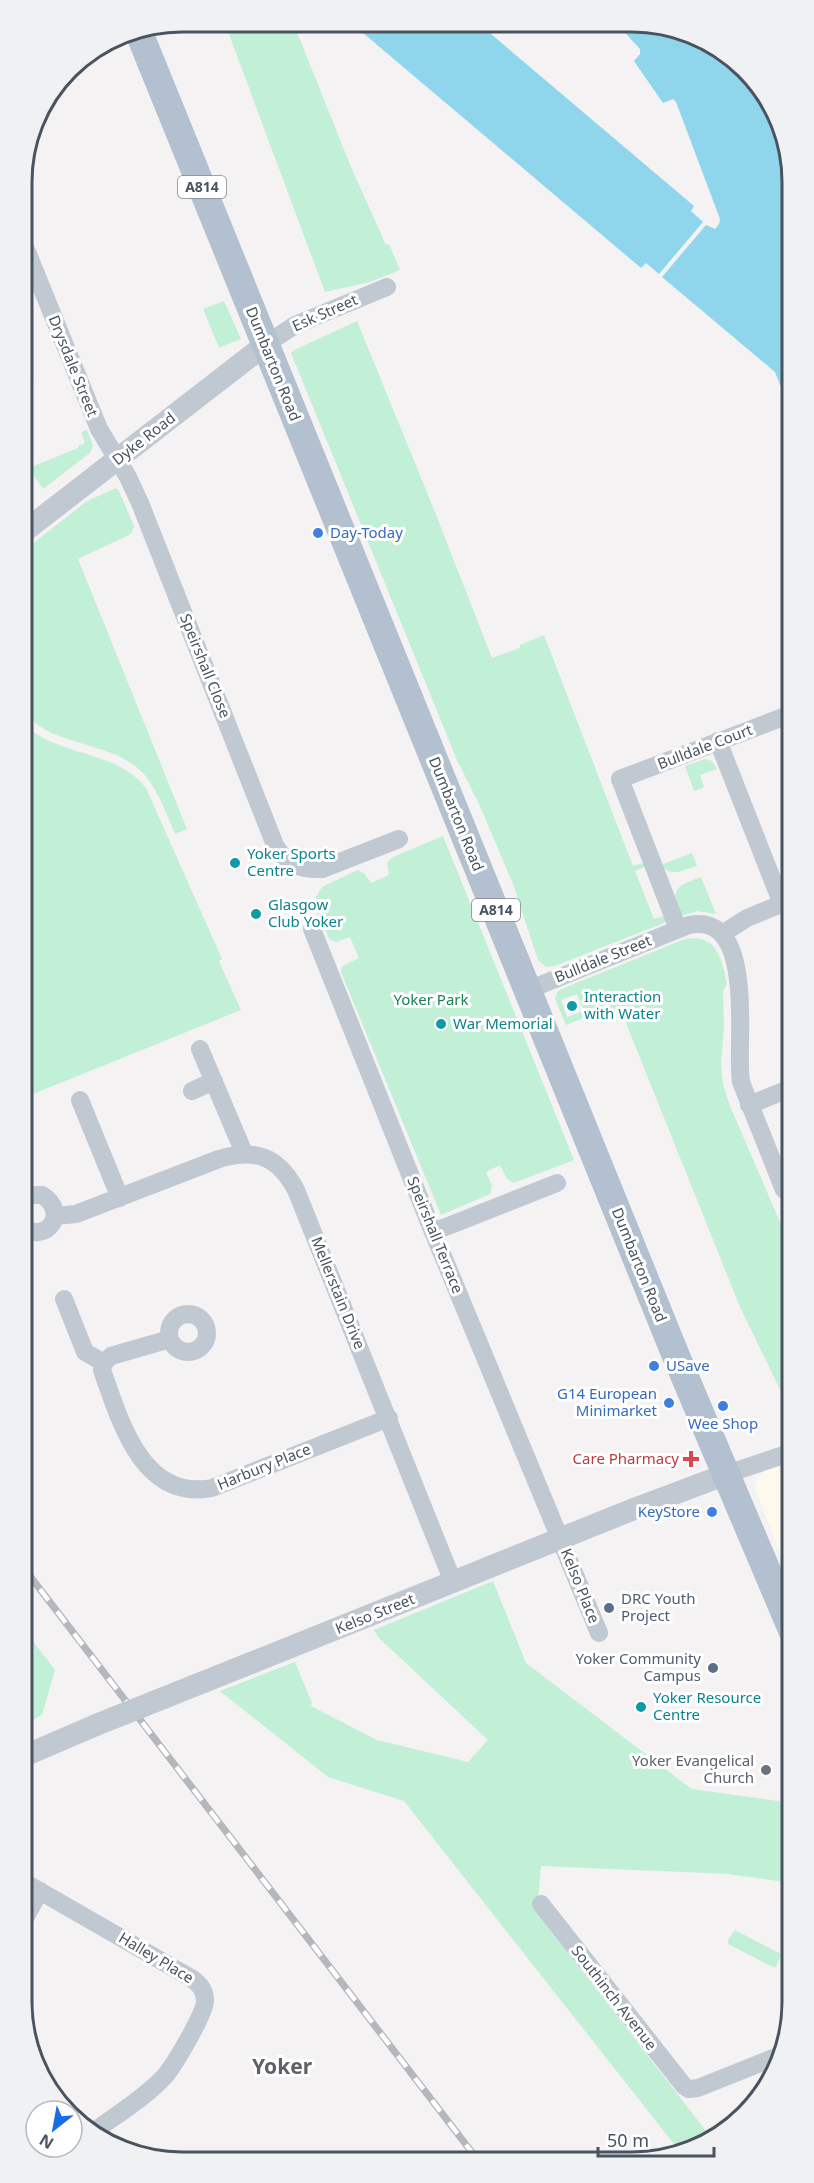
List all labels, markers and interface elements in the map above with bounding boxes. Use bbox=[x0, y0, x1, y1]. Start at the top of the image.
road number: A814 bbox=[178, 176, 226, 198]
street label: Esk Street bbox=[289, 289, 361, 335]
street label: Dumbarton Road bbox=[242, 303, 306, 424]
street label: Drysdale Street bbox=[44, 312, 104, 420]
street label: Dyke Road bbox=[108, 407, 179, 469]
place label: Day-Today bbox=[330, 522, 403, 542]
marker: Day-Today bbox=[311, 526, 325, 540]
street label: Speirshall Close bbox=[176, 611, 236, 721]
street label: Bulldale Court bbox=[654, 719, 755, 773]
street label: Dumbarton Road bbox=[425, 753, 489, 874]
place label: Yoker Sports Centre bbox=[247, 843, 336, 880]
marker: Yoker Sports Centre bbox=[228, 856, 242, 870]
place label: Glasgow Club Yoker bbox=[268, 894, 343, 931]
road number: A814 bbox=[472, 899, 520, 921]
marker: Glasgow Club Yoker bbox=[249, 907, 263, 921]
street label: Bulldale Street bbox=[551, 929, 654, 987]
place label: Interaction with Water bbox=[584, 986, 661, 1023]
park label: Yoker Park bbox=[393, 989, 469, 1009]
marker: Interaction with Water bbox=[565, 999, 579, 1013]
place label: War Memorial bbox=[453, 1013, 553, 1033]
marker: War Memorial bbox=[434, 1017, 448, 1031]
street label: Speirshall Terrace bbox=[403, 1173, 469, 1296]
street label: Dumbarton Road bbox=[608, 1204, 672, 1325]
street label: Mellerstain Drive bbox=[307, 1233, 371, 1352]
place label: USave bbox=[666, 1355, 710, 1375]
marker: USave bbox=[647, 1359, 661, 1373]
place label: G14 European Minimarket bbox=[557, 1383, 658, 1420]
marker: G14 European Minimarket bbox=[662, 1396, 676, 1410]
marker: Wee Shop bbox=[716, 1399, 730, 1413]
place label: Wee Shop bbox=[688, 1413, 758, 1433]
street label: Harbury Place bbox=[214, 1438, 313, 1494]
place label: Care Pharmacy bbox=[573, 1448, 679, 1468]
marker: Care Pharmacy bbox=[684, 1452, 698, 1466]
place label: KeyStore bbox=[638, 1501, 700, 1521]
marker: KeyStore bbox=[705, 1505, 719, 1519]
street label: Kelso Place bbox=[557, 1545, 605, 1626]
street label: Kelso Street bbox=[332, 1588, 418, 1638]
place label: DRC Youth Project bbox=[621, 1588, 695, 1625]
marker: DRC Youth Project bbox=[602, 1601, 616, 1615]
place label: Yoker Community Campus bbox=[576, 1648, 701, 1685]
marker: Yoker Community Campus bbox=[706, 1661, 720, 1675]
place label: Yoker Resource Centre bbox=[653, 1687, 761, 1724]
marker: Yoker Resource Centre bbox=[634, 1700, 648, 1714]
place label: Yoker Evangelical Church bbox=[632, 1750, 754, 1787]
marker: Yoker Evangelical Church bbox=[759, 1763, 773, 1777]
street label: Halley Place bbox=[115, 1927, 198, 1987]
street label: Southinch Avenue bbox=[568, 1941, 662, 2054]
district label: Yoker bbox=[252, 2052, 313, 2080]
north arrow bbox=[24, 2099, 84, 2159]
scale bar bbox=[598, 2120, 714, 2158]
text: 50 m bbox=[607, 2128, 649, 2152]
text: N bbox=[35, 2129, 58, 2155]

